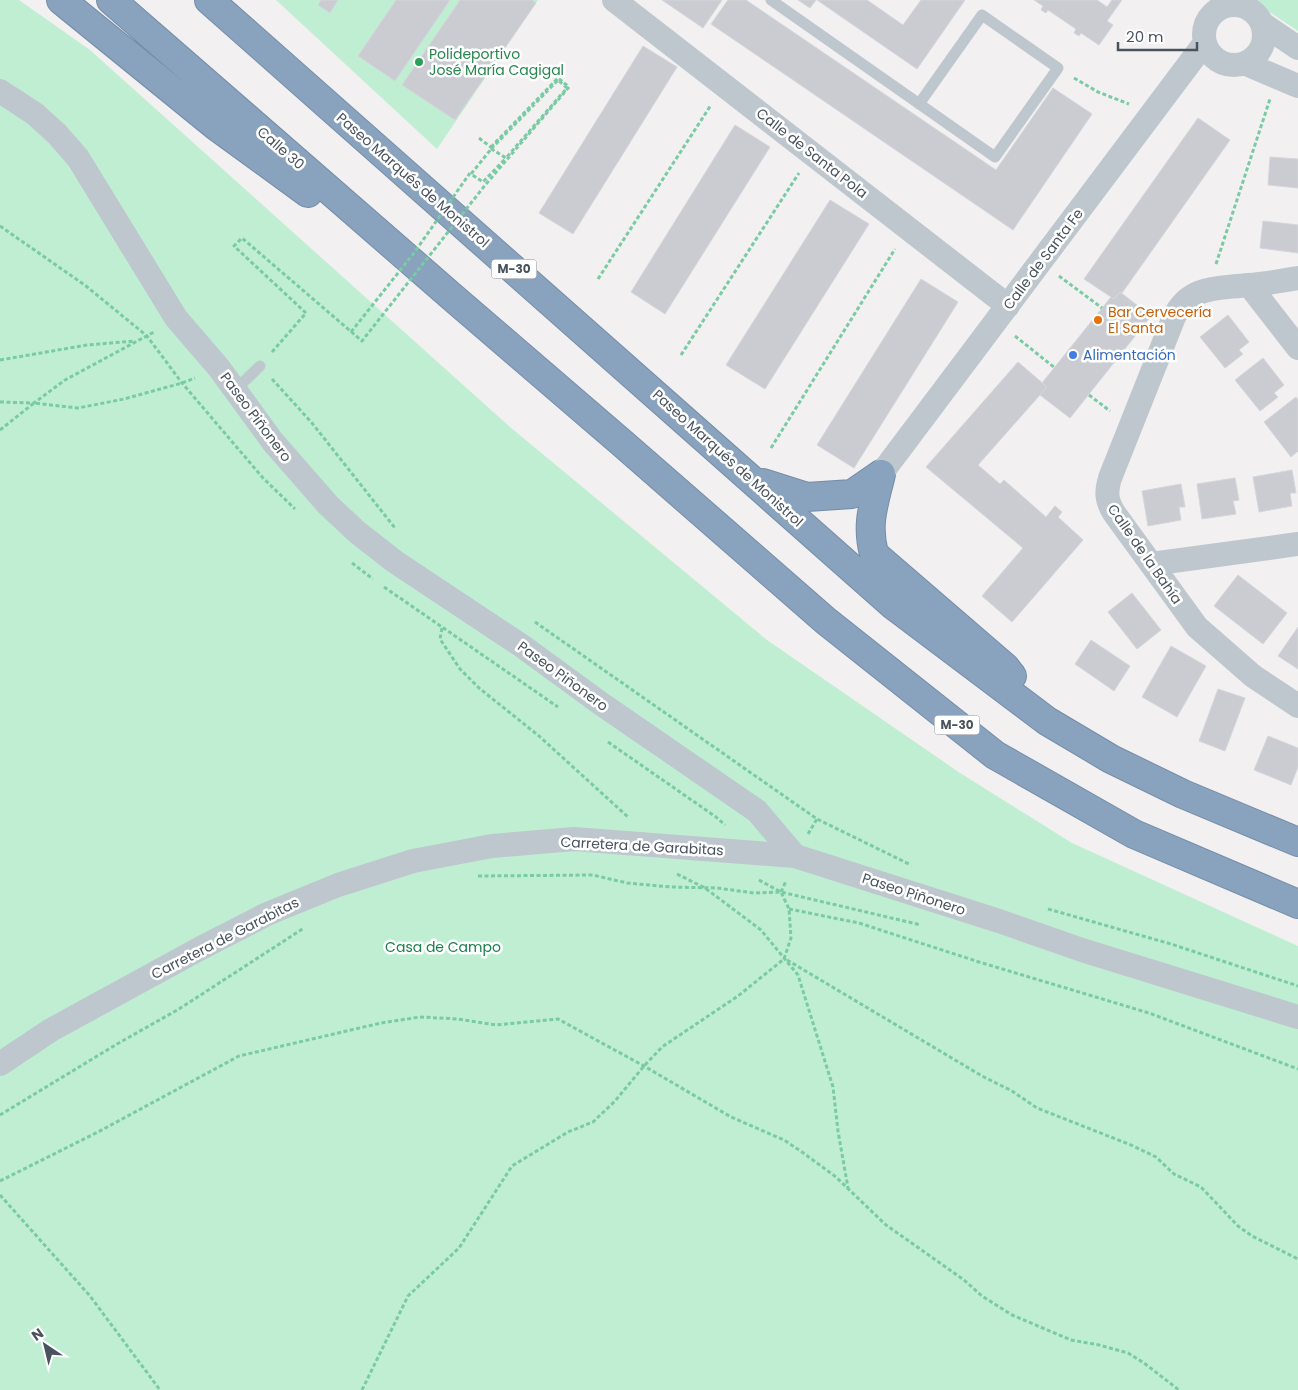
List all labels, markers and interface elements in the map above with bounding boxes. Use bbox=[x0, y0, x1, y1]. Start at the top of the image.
scale bar bbox=[1118, 20, 1197, 52]
text: 20 m bbox=[1126, 26, 1164, 47]
place label: Polideportivo José María Cagigal bbox=[429, 44, 564, 80]
marker: Polideportivo José María Cagigal bbox=[413, 56, 425, 68]
street label: Calle de Santa Pola bbox=[752, 103, 872, 203]
street label: Paseo Marqués de Monistrol bbox=[332, 108, 494, 252]
street label: Calle 30 bbox=[253, 122, 309, 174]
street label: Calle de Santa Fe bbox=[998, 204, 1088, 314]
road number: M-30 bbox=[492, 260, 536, 278]
place label: Bar Cervecería El Santa bbox=[1108, 302, 1212, 338]
marker: Bar Cervecería El Santa bbox=[1092, 314, 1104, 326]
place label: Alimentación bbox=[1083, 345, 1176, 365]
marker: Alimentación bbox=[1067, 349, 1079, 361]
street label: Paseo Piñonero bbox=[216, 368, 296, 466]
street label: Paseo Marqués de Monistrol bbox=[648, 385, 808, 531]
street label: Calle de la Bahía bbox=[1103, 500, 1187, 608]
street label: Paseo Piñonero bbox=[514, 636, 612, 716]
road number: M-30 bbox=[934, 716, 980, 734]
street label: Carretera de Garabitas bbox=[560, 832, 724, 860]
street label: Paseo Piñonero bbox=[860, 868, 968, 920]
street label: Carretera de Garabitas bbox=[148, 892, 302, 984]
park label: Casa de Campo bbox=[385, 937, 501, 957]
north arrow bbox=[20, 1320, 70, 1370]
text: N bbox=[27, 1323, 48, 1346]

